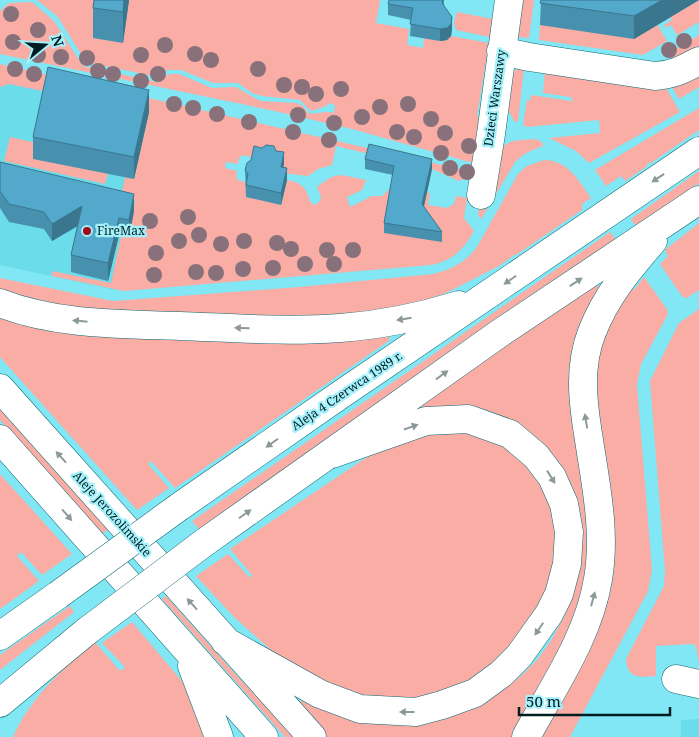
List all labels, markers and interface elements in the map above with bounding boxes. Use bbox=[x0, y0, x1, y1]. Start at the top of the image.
north arrow bbox=[20, 20, 70, 70]
text: N bbox=[47, 33, 69, 49]
street label: Dzieci Warszawy bbox=[479, 48, 510, 147]
one-way arrow bbox=[652, 173, 665, 183]
place label: FireMax bbox=[97, 222, 145, 239]
marker: FireMax bbox=[81, 225, 93, 237]
one-way arrow bbox=[503, 275, 517, 285]
one-way arrow bbox=[569, 277, 583, 287]
one-way arrow bbox=[395, 316, 411, 324]
one-way arrow bbox=[71, 317, 87, 325]
one-way arrow bbox=[234, 324, 250, 332]
street label: Aleja 4 Czerwca 1989 r. bbox=[288, 347, 406, 434]
one-way arrow bbox=[436, 370, 449, 380]
one-way arrow bbox=[582, 413, 590, 429]
one-way arrow bbox=[403, 422, 418, 430]
one-way arrow bbox=[265, 438, 278, 448]
one-way arrow bbox=[55, 451, 67, 463]
street label: Aleje Jerozolimskie bbox=[69, 467, 155, 560]
one-way arrow bbox=[546, 470, 555, 483]
one-way arrow bbox=[61, 509, 73, 521]
one-way arrow bbox=[238, 509, 251, 520]
one-way arrow bbox=[590, 592, 598, 607]
one-way arrow bbox=[186, 599, 198, 611]
one-way arrow bbox=[534, 622, 544, 636]
scale bar bbox=[519, 684, 670, 716]
text: 50 m bbox=[526, 691, 561, 711]
one-way arrow bbox=[398, 708, 414, 716]

